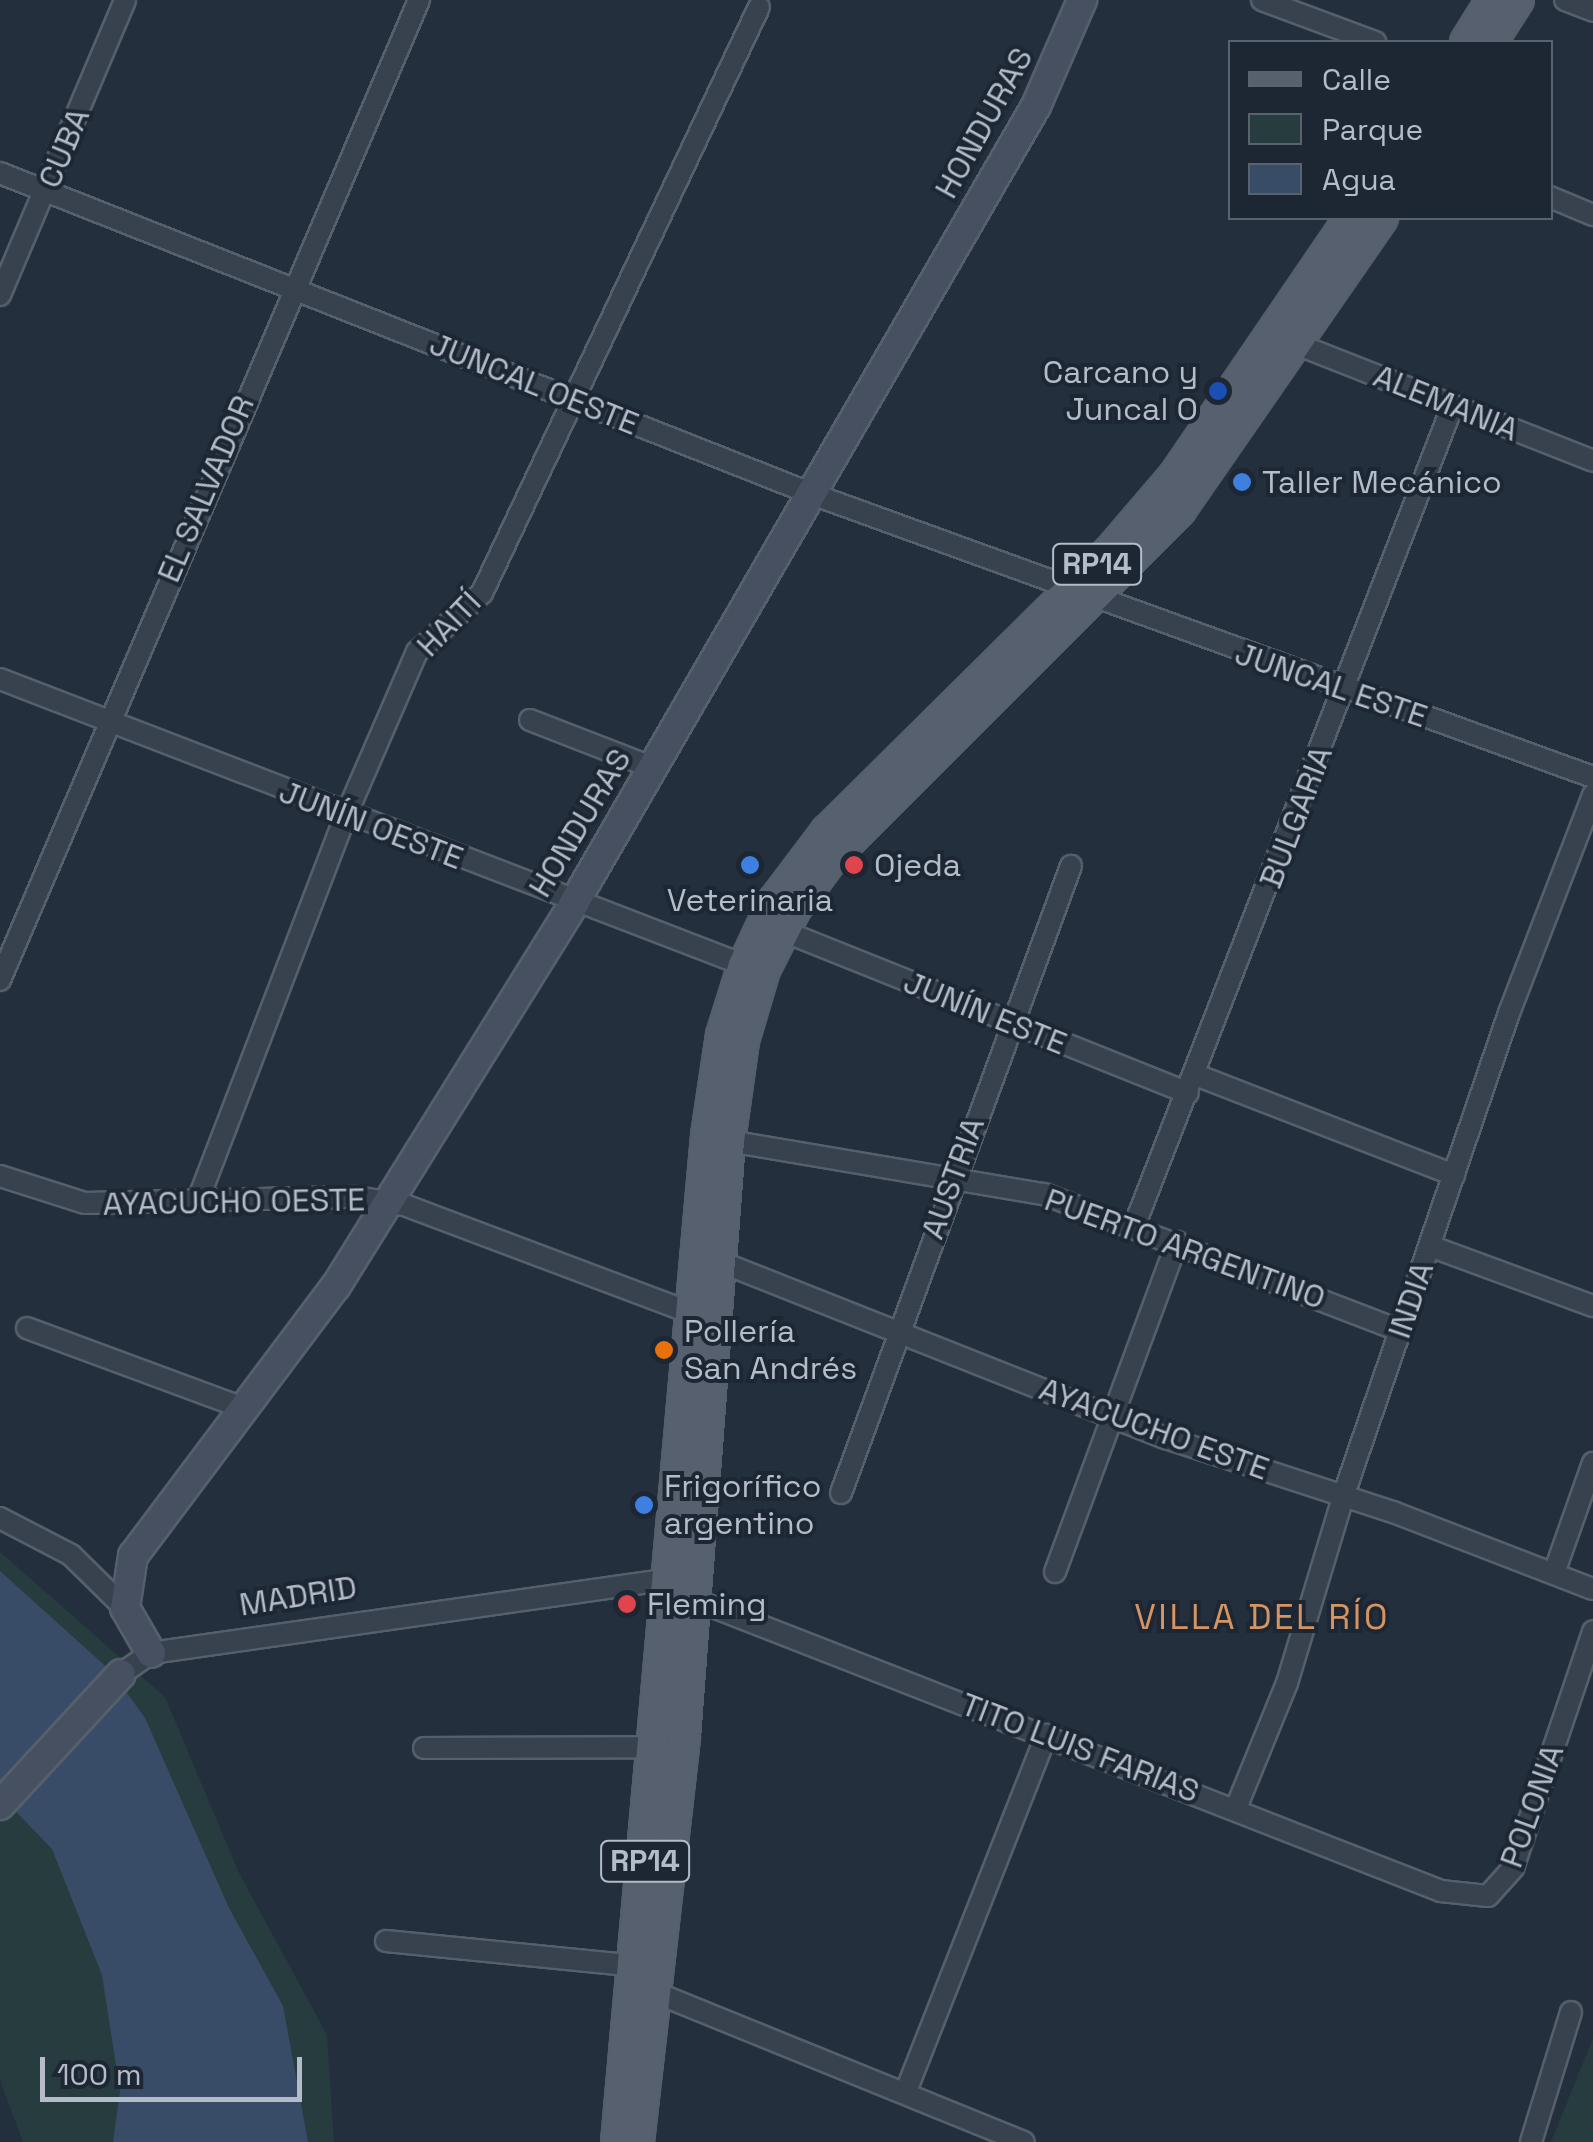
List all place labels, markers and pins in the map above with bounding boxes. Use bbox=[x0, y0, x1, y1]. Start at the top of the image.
place label: Carcano y Juncal O bbox=[1043, 354, 1198, 429]
marker: Carcano y Juncal O bbox=[1207, 380, 1229, 402]
place label: Taller Mecánico bbox=[1262, 463, 1502, 501]
marker: Taller Mecánico bbox=[1231, 471, 1253, 493]
place label: Ojeda bbox=[874, 846, 961, 884]
marker: Veterinaria bbox=[739, 854, 761, 876]
marker: Ojeda bbox=[843, 854, 865, 876]
place label: Veterinaria bbox=[667, 881, 833, 919]
place label: Pollería San Andrés bbox=[684, 1313, 858, 1388]
marker: Pollería San Andrés bbox=[653, 1339, 675, 1361]
place label: Frigorífico argentino bbox=[664, 1468, 822, 1543]
marker: Frigorífico argentino bbox=[633, 1494, 655, 1516]
place label: Fleming bbox=[647, 1585, 767, 1623]
marker: Fleming bbox=[616, 1593, 638, 1615]

